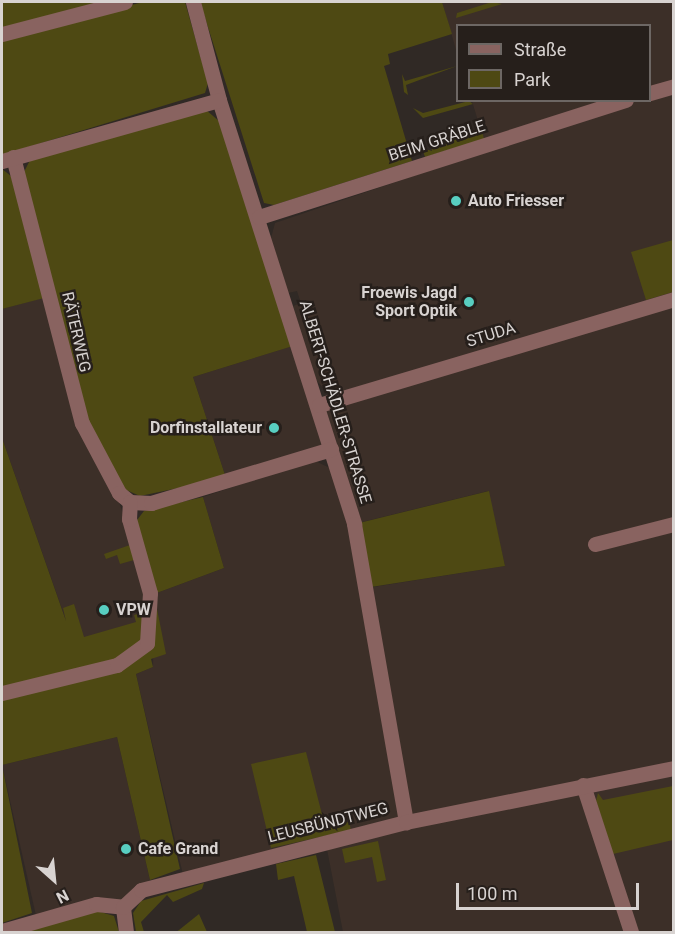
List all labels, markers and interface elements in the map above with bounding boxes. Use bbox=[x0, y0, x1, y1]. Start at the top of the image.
legend bbox=[456, 24, 651, 102]
text: Straße bbox=[514, 39, 566, 60]
text: Park bbox=[514, 69, 550, 90]
street label: BEIM GRÄBLE bbox=[386, 116, 488, 166]
place label: Auto Friesser bbox=[468, 191, 564, 211]
marker: Auto Friesser bbox=[449, 194, 463, 208]
place label: Froewis Jagd Sport Optik bbox=[361, 283, 457, 321]
street label: RÄTERWEG bbox=[57, 290, 95, 374]
marker: Froewis Jagd Sport Optik bbox=[462, 295, 476, 309]
street label: ALBERT-SCHÄDLER-STRASSE bbox=[295, 298, 375, 506]
street label: STUDA bbox=[464, 318, 518, 352]
place label: Dorfinstallateur bbox=[150, 418, 262, 438]
marker: Dorfinstallateur bbox=[267, 421, 281, 435]
place label: VPW bbox=[116, 600, 151, 620]
marker: VPW bbox=[97, 603, 111, 617]
street label: LEUSBÜNDTWEG bbox=[266, 799, 390, 847]
place label: Cafe Grand bbox=[138, 839, 218, 859]
marker: Cafe Grand bbox=[119, 842, 133, 856]
north arrow bbox=[24, 850, 84, 910]
scale bar bbox=[459, 871, 642, 909]
text: 100 m bbox=[467, 883, 518, 904]
text: N bbox=[53, 885, 72, 908]

